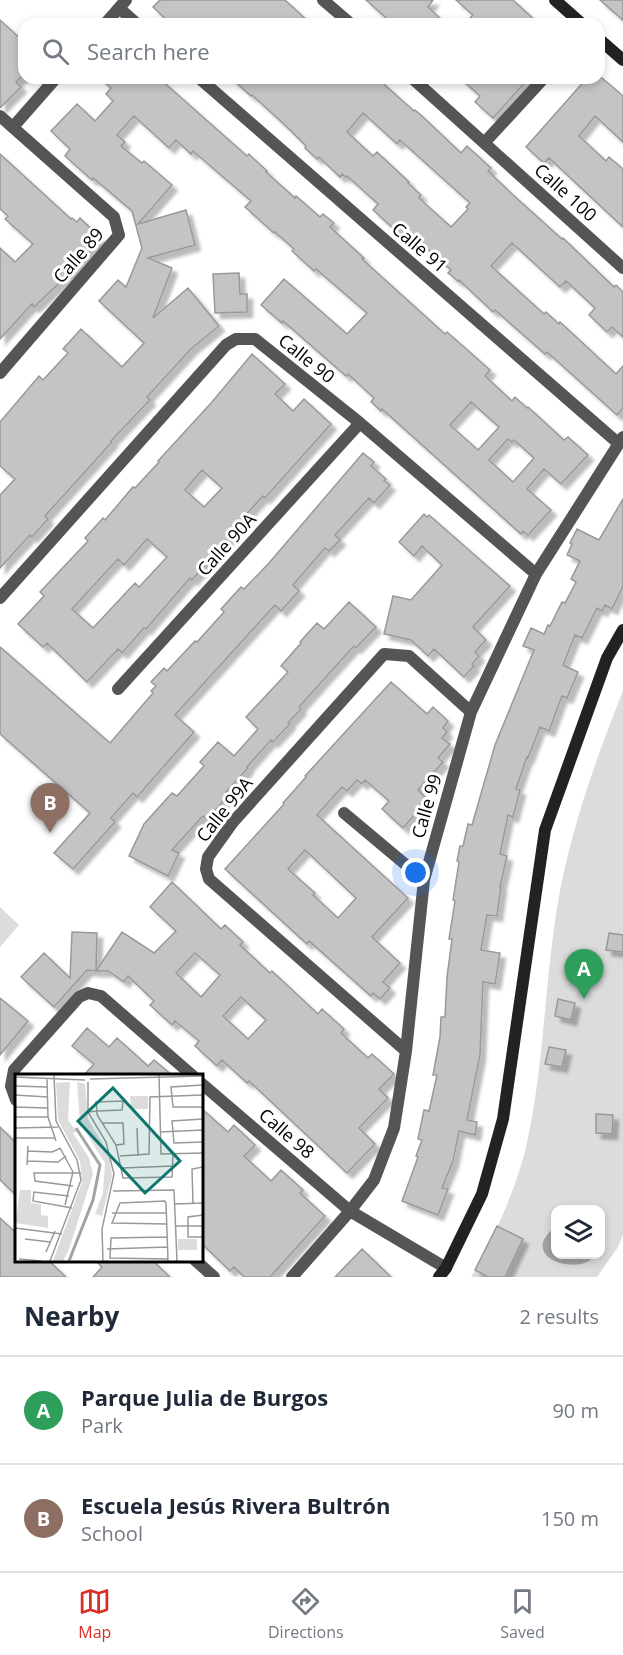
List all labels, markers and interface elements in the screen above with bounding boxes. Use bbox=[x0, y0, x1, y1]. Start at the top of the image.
search box bbox=[18, 18, 605, 84]
icon: search bbox=[39, 35, 72, 68]
text: Search here bbox=[87, 36, 210, 66]
street label: Calle 100 bbox=[530, 158, 602, 226]
street label: Calle 91 bbox=[387, 216, 453, 278]
street label: Calle 89 bbox=[47, 222, 109, 288]
street label: Calle 90 bbox=[274, 328, 340, 388]
street label: Calle 90A bbox=[191, 507, 261, 581]
street label: Calle 99A bbox=[190, 771, 258, 847]
street label: Calle 99 bbox=[405, 771, 447, 841]
pin: B bbox=[31, 784, 70, 833]
your location bbox=[401, 858, 430, 887]
pin: A bbox=[564, 950, 604, 999]
inset map bbox=[15, 1074, 202, 1262]
street label: Calle 98 bbox=[254, 1102, 320, 1164]
map controls bbox=[551, 1205, 605, 1259]
button: layers bbox=[551, 1205, 605, 1259]
text: Nearby bbox=[24, 1298, 119, 1334]
text: 2 results bbox=[519, 1303, 599, 1330]
text: Parque Julia de Burgos bbox=[81, 1382, 328, 1412]
text: A bbox=[37, 1397, 50, 1424]
text: 90 m bbox=[552, 1397, 599, 1424]
text: Park bbox=[81, 1412, 123, 1439]
text: Escuela Jesús Rivera Bultrón bbox=[81, 1490, 390, 1520]
text: B bbox=[37, 1505, 50, 1532]
text: 150 m bbox=[541, 1505, 599, 1532]
text: School bbox=[81, 1520, 143, 1547]
tab: Map bbox=[78, 1585, 111, 1643]
tab: Directions bbox=[268, 1585, 344, 1643]
tab: Saved bbox=[500, 1585, 545, 1643]

